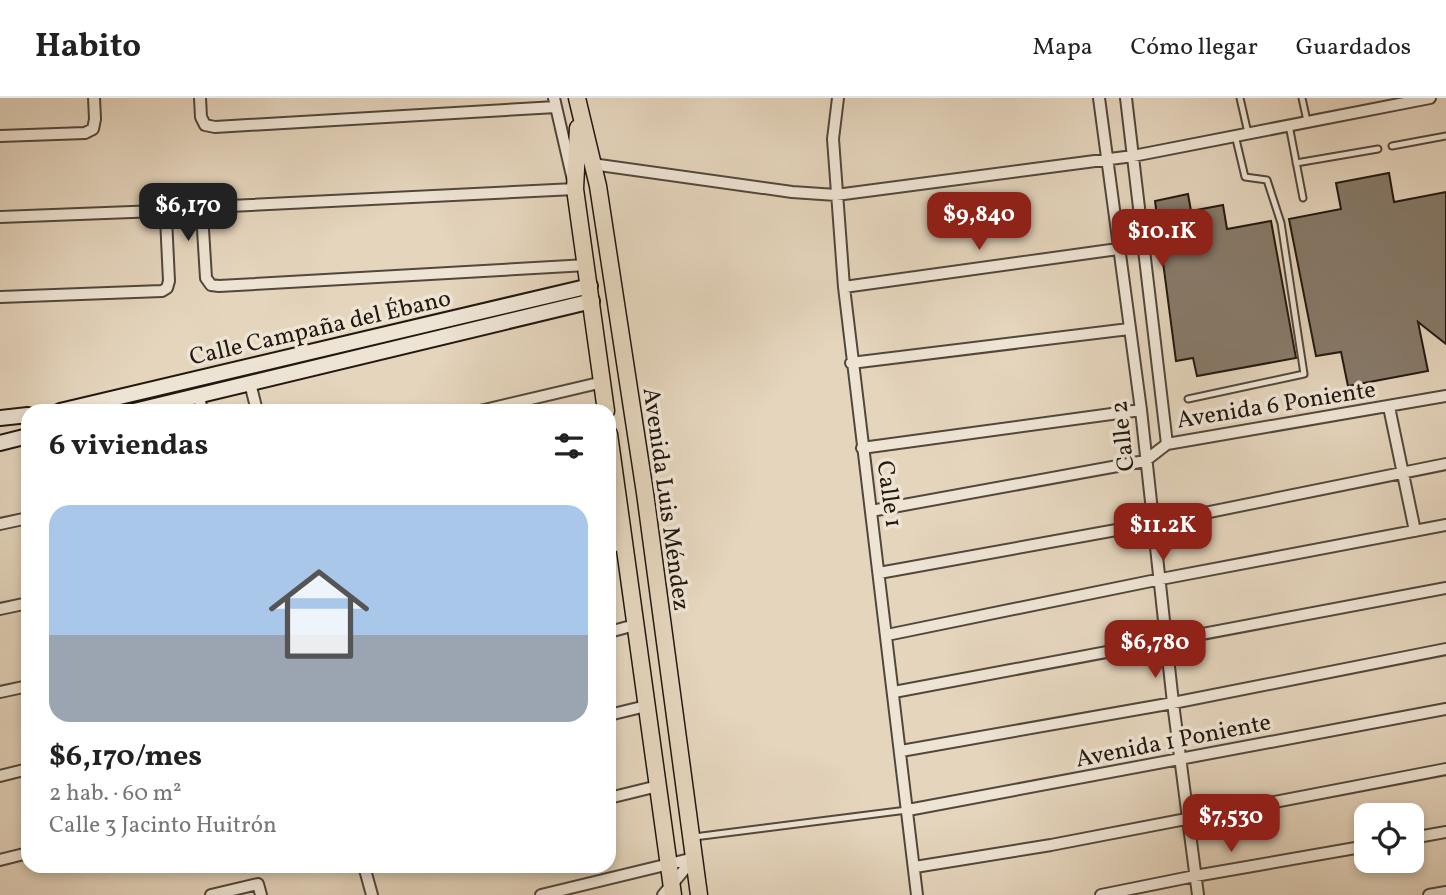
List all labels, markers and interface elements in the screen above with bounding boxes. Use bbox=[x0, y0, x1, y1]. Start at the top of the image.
text: Habito bbox=[35, 25, 141, 71]
text: Mapa bbox=[1033, 31, 1093, 65]
text: Cómo llegar bbox=[1131, 31, 1258, 65]
text: Guardados bbox=[1296, 31, 1411, 65]
pin: $6,170 bbox=[131, 184, 245, 243]
text: $6,170 bbox=[155, 190, 221, 222]
pin: $9,840 bbox=[922, 192, 1036, 252]
text: $9,840 bbox=[943, 199, 1015, 231]
pin: $10.1K bbox=[1105, 209, 1219, 269]
text: $10.1K bbox=[1128, 216, 1196, 248]
street label: Calle Campaña del Ébano bbox=[186, 282, 454, 376]
street label: Avenida 6 Poniente bbox=[1174, 373, 1378, 438]
street label: Avenida Luis Méndez bbox=[633, 386, 698, 613]
street label: Calle 2 bbox=[1103, 399, 1145, 473]
text: 6 viviendas bbox=[49, 425, 208, 467]
icon: filters bbox=[550, 427, 588, 465]
street label: Calle 1 bbox=[866, 459, 910, 530]
pin: $11.2K bbox=[1106, 504, 1220, 563]
text: $11.2K bbox=[1130, 510, 1196, 542]
icon: home bbox=[256, 551, 382, 677]
pin: $6,780 bbox=[1098, 620, 1212, 680]
text: $6,780 bbox=[1121, 627, 1189, 659]
street label: Avenida 1 Poniente bbox=[1073, 706, 1274, 778]
text: $6,170/mes bbox=[49, 736, 202, 778]
text: 2 hab. · 60 m² bbox=[49, 778, 182, 810]
pin: $7,530 bbox=[1174, 794, 1288, 854]
text: $7,530 bbox=[1199, 801, 1263, 833]
map controls bbox=[1354, 803, 1424, 873]
button: locate bbox=[1354, 803, 1424, 873]
text: Calle 3 Jacinto Huitrón bbox=[49, 810, 277, 842]

